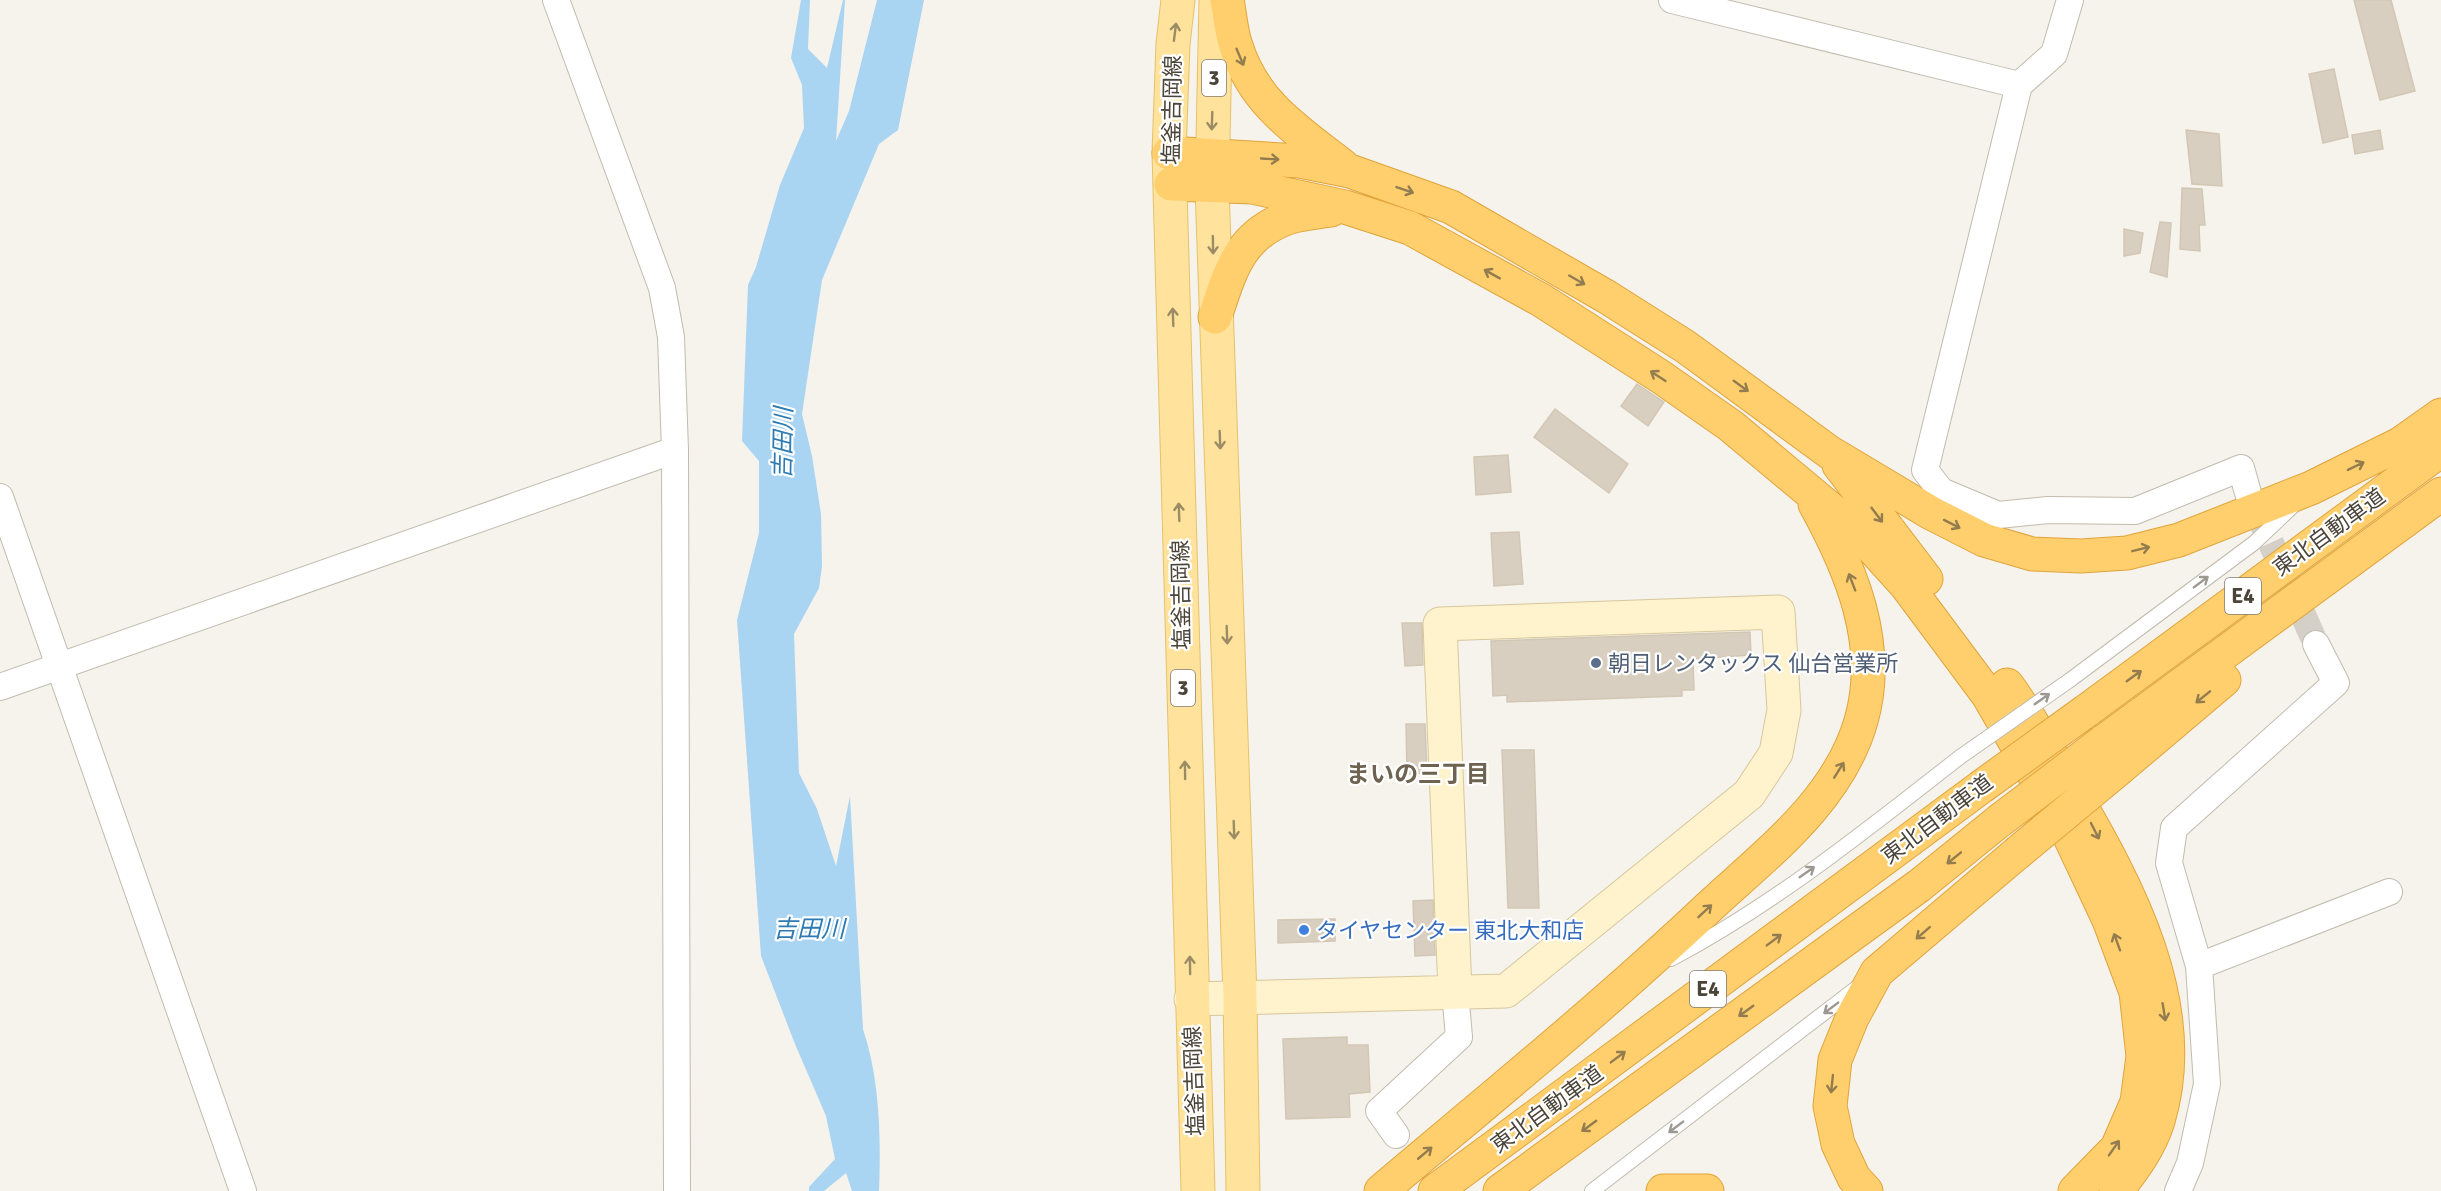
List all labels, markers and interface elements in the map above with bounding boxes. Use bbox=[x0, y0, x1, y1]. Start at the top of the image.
one-way arrow bbox=[1170, 22, 1181, 42]
one-way arrow bbox=[1235, 47, 1247, 65]
street label: 塩釜吉岡線 bbox=[1158, 55, 1186, 165]
road number: 3 bbox=[1202, 60, 1226, 96]
one-way arrow bbox=[1207, 111, 1218, 131]
one-way arrow bbox=[1259, 154, 1279, 165]
one-way arrow bbox=[1395, 186, 1414, 197]
one-way arrow bbox=[1208, 235, 1219, 255]
one-way arrow bbox=[1484, 267, 1501, 279]
one-way arrow bbox=[1568, 274, 1585, 286]
one-way arrow bbox=[1167, 307, 1179, 327]
one-way arrow bbox=[1650, 369, 1667, 382]
one-way arrow bbox=[1732, 380, 1748, 392]
water label: 吉田川 bbox=[767, 404, 799, 479]
one-way arrow bbox=[1214, 430, 1225, 450]
one-way arrow bbox=[2347, 460, 2365, 471]
street label: 東北自動車道 bbox=[2268, 482, 2390, 582]
one-way arrow bbox=[1173, 502, 1185, 522]
one-way arrow bbox=[1871, 506, 1884, 522]
one-way arrow bbox=[1943, 518, 1960, 530]
street label: 塩釜吉岡線 bbox=[1167, 540, 1195, 650]
one-way arrow bbox=[2131, 543, 2150, 555]
one-way arrow bbox=[1846, 573, 1857, 592]
one-way arrow bbox=[2193, 576, 2209, 589]
road number: E4 bbox=[2225, 578, 2261, 614]
one-way arrow bbox=[1221, 624, 1232, 644]
place label: 朝日レンタックス 仙台営業所 bbox=[1608, 650, 1898, 677]
marker: 朝日レンタックス 仙台営業所 bbox=[1589, 656, 1603, 670]
road number: 3 bbox=[1171, 670, 1195, 706]
one-way arrow bbox=[2125, 670, 2141, 682]
one-way arrow bbox=[2196, 690, 2211, 704]
one-way arrow bbox=[2034, 693, 2050, 705]
district label: まいの三丁目 bbox=[1346, 759, 1490, 789]
one-way arrow bbox=[1180, 760, 1191, 780]
one-way arrow bbox=[1833, 762, 1845, 779]
street label: 東北自動車道 bbox=[1876, 768, 1998, 870]
one-way arrow bbox=[1228, 819, 1239, 839]
one-way arrow bbox=[2089, 821, 2101, 839]
one-way arrow bbox=[1946, 851, 1962, 864]
one-way arrow bbox=[1798, 866, 1814, 878]
one-way arrow bbox=[1698, 904, 1713, 918]
water label: 吉田川 bbox=[773, 914, 848, 944]
place label: タイヤセンター 東北大和店 bbox=[1316, 917, 1584, 944]
marker: タイヤセンター 東北大和店 bbox=[1297, 923, 1311, 937]
one-way arrow bbox=[1915, 926, 1931, 939]
one-way arrow bbox=[2111, 933, 2122, 952]
one-way arrow bbox=[1766, 934, 1782, 947]
one-way arrow bbox=[1184, 955, 1196, 975]
road number: E4 bbox=[1690, 971, 1726, 1007]
one-way arrow bbox=[2159, 1001, 2170, 1021]
one-way arrow bbox=[1823, 1002, 1839, 1014]
one-way arrow bbox=[1739, 1005, 1755, 1018]
street label: 塩釜吉岡線 bbox=[1179, 1026, 1209, 1136]
one-way arrow bbox=[1609, 1051, 1625, 1063]
street label: 東北自動車道 bbox=[1486, 1059, 1608, 1159]
one-way arrow bbox=[1826, 1073, 1837, 1093]
one-way arrow bbox=[1581, 1120, 1597, 1132]
one-way arrow bbox=[1668, 1120, 1684, 1133]
one-way arrow bbox=[2108, 1140, 2121, 1157]
one-way arrow bbox=[1417, 1147, 1433, 1160]

